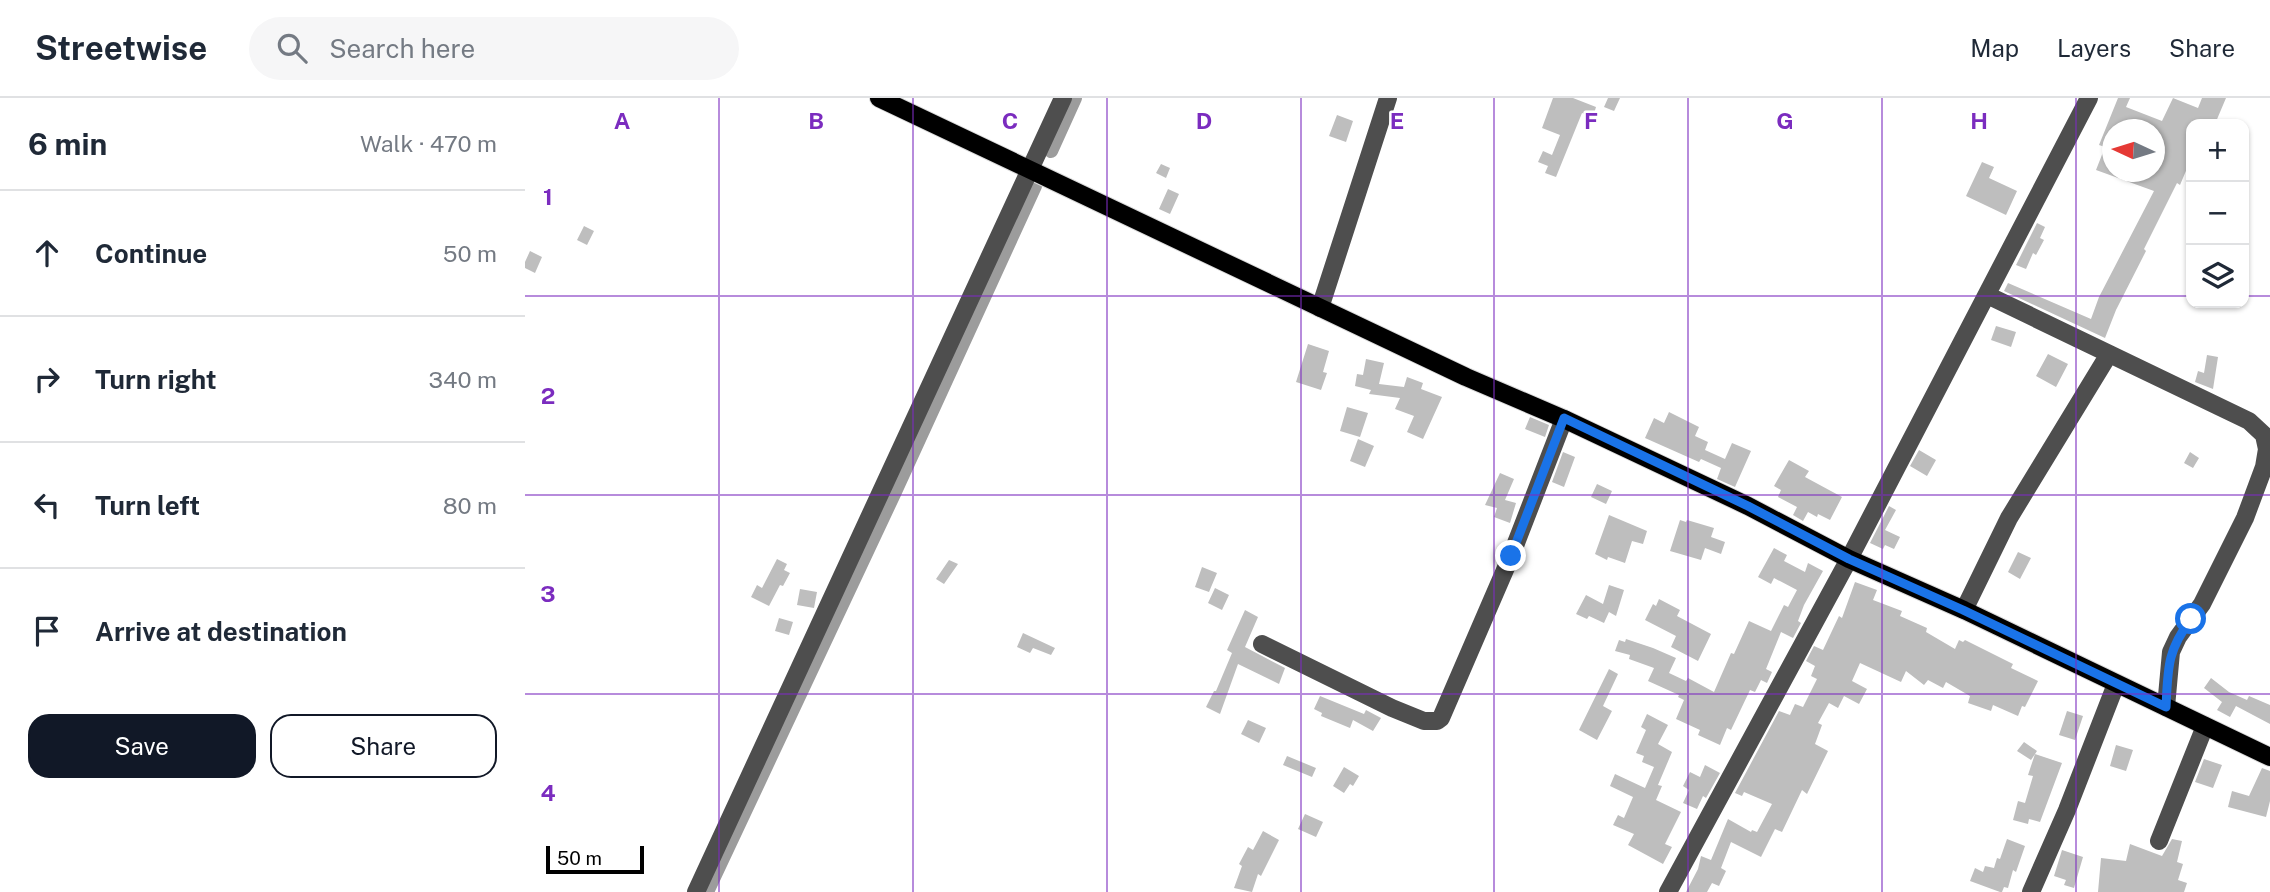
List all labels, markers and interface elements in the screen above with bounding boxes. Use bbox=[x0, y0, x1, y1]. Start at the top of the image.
search box bbox=[249, 17, 739, 80]
text: Streetwise bbox=[35, 29, 207, 67]
icon: search bbox=[273, 29, 311, 67]
text: Search here bbox=[329, 33, 475, 64]
text: Map bbox=[1970, 34, 2019, 62]
text: Layers bbox=[2057, 34, 2131, 62]
text: Share bbox=[2169, 34, 2235, 62]
text: A bbox=[614, 107, 631, 134]
text: B bbox=[808, 107, 824, 134]
text: C bbox=[1002, 107, 1018, 134]
text: D bbox=[1196, 107, 1212, 134]
text: E bbox=[1390, 107, 1404, 134]
text: F bbox=[1584, 107, 1598, 134]
text: G bbox=[1776, 107, 1794, 134]
text: H bbox=[1970, 107, 1988, 134]
north arrow bbox=[2102, 119, 2165, 182]
map controls bbox=[2186, 119, 2249, 308]
button: + bbox=[2186, 119, 2249, 182]
text: 6 min bbox=[28, 126, 107, 162]
text: Walk · 470 m bbox=[360, 130, 497, 157]
button: − bbox=[2186, 182, 2249, 245]
text: 1 bbox=[543, 183, 553, 210]
icon: ahead bbox=[28, 234, 66, 272]
text: Continue bbox=[95, 238, 207, 269]
text: 50 m bbox=[443, 240, 497, 267]
button: layers bbox=[2186, 245, 2249, 308]
icon: right bbox=[28, 360, 66, 398]
text: Turn right bbox=[95, 364, 217, 395]
text: 340 m bbox=[429, 366, 497, 393]
text: 2 bbox=[541, 382, 555, 409]
icon: left bbox=[28, 486, 66, 524]
text: Turn left bbox=[95, 490, 200, 521]
text: 80 m bbox=[443, 492, 497, 519]
route end bbox=[1495, 540, 1526, 571]
text: 3 bbox=[540, 580, 556, 607]
route start bbox=[2175, 603, 2206, 634]
icon: arrive bbox=[28, 612, 66, 650]
text: Arrive at destination bbox=[95, 616, 347, 647]
button: Save bbox=[28, 714, 256, 778]
button: Share bbox=[270, 714, 497, 778]
text: 4 bbox=[540, 779, 556, 806]
scale bar bbox=[546, 843, 644, 875]
text: 50 m bbox=[557, 847, 602, 869]

